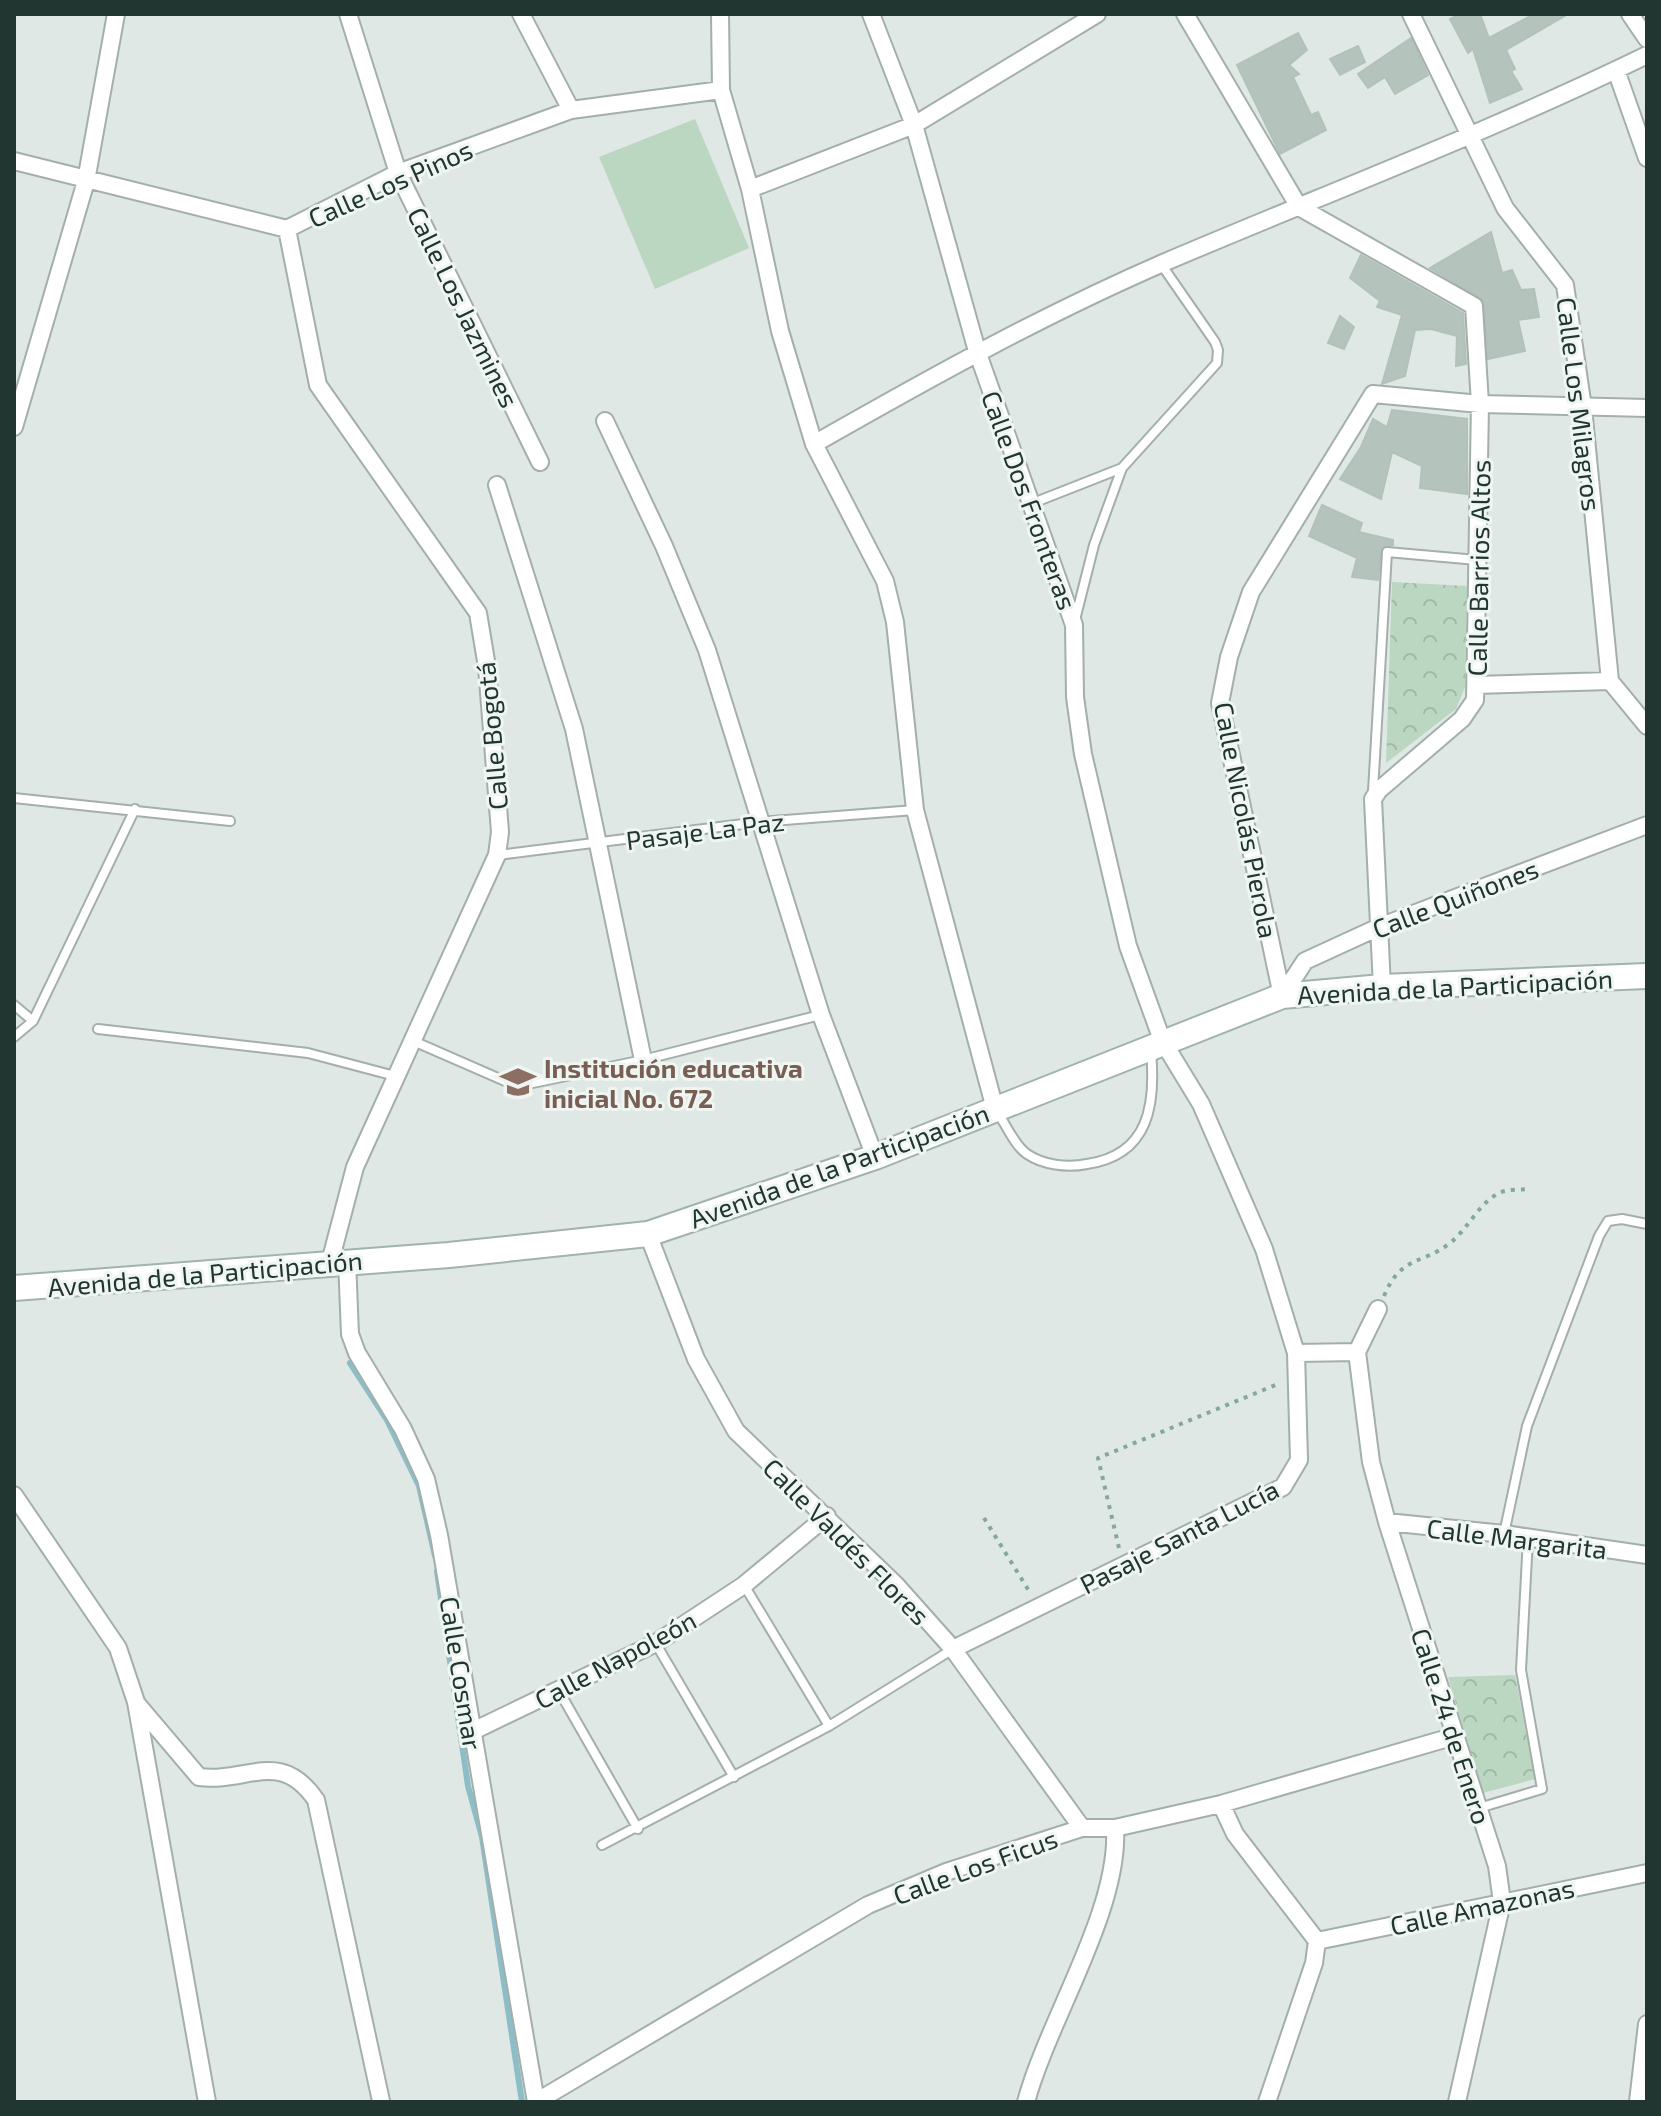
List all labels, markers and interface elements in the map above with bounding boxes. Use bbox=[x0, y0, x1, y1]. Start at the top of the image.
street label: Calle Los Pinos bbox=[303, 133, 477, 233]
street label: Calle Los Jazmines bbox=[402, 202, 526, 412]
street label: Calle Los Milagros bbox=[1552, 295, 1608, 513]
street label: Calle Dos Fronteras bbox=[976, 386, 1084, 614]
street label: Calle Barrios Altos bbox=[1461, 459, 1495, 677]
street label: Calle Bogotá bbox=[469, 661, 513, 811]
street label: Calle Nicolás Pierola bbox=[1209, 699, 1285, 941]
street label: Pasaje La Paz bbox=[624, 805, 786, 855]
street label: Calle Quiñones bbox=[1368, 852, 1542, 944]
street label: Avenida de la Participación bbox=[1296, 962, 1614, 1010]
place label: Institución educativa inicial No. 672 bbox=[544, 1052, 803, 1113]
school or university icon: Institución educativa inicial No. 672 bbox=[499, 1063, 537, 1101]
street label: Avenida de la Participación bbox=[685, 1096, 993, 1234]
street label: Avenida de la Participación bbox=[46, 1244, 364, 1302]
street label: Calle Valdés Flores bbox=[757, 1451, 937, 1631]
street label: Pasaje Santa Lucía bbox=[1074, 1473, 1284, 1599]
street label: Calle Margarita bbox=[1425, 1512, 1609, 1564]
street label: Calle Cosmar bbox=[435, 1594, 489, 1752]
street label: Calle Napoleón bbox=[529, 1603, 701, 1715]
street label: Calle 24 de Enero bbox=[1406, 1624, 1498, 1828]
street label: Calle Los Ficus bbox=[889, 1822, 1061, 1910]
street label: Calle Amazonas bbox=[1387, 1871, 1577, 1941]

